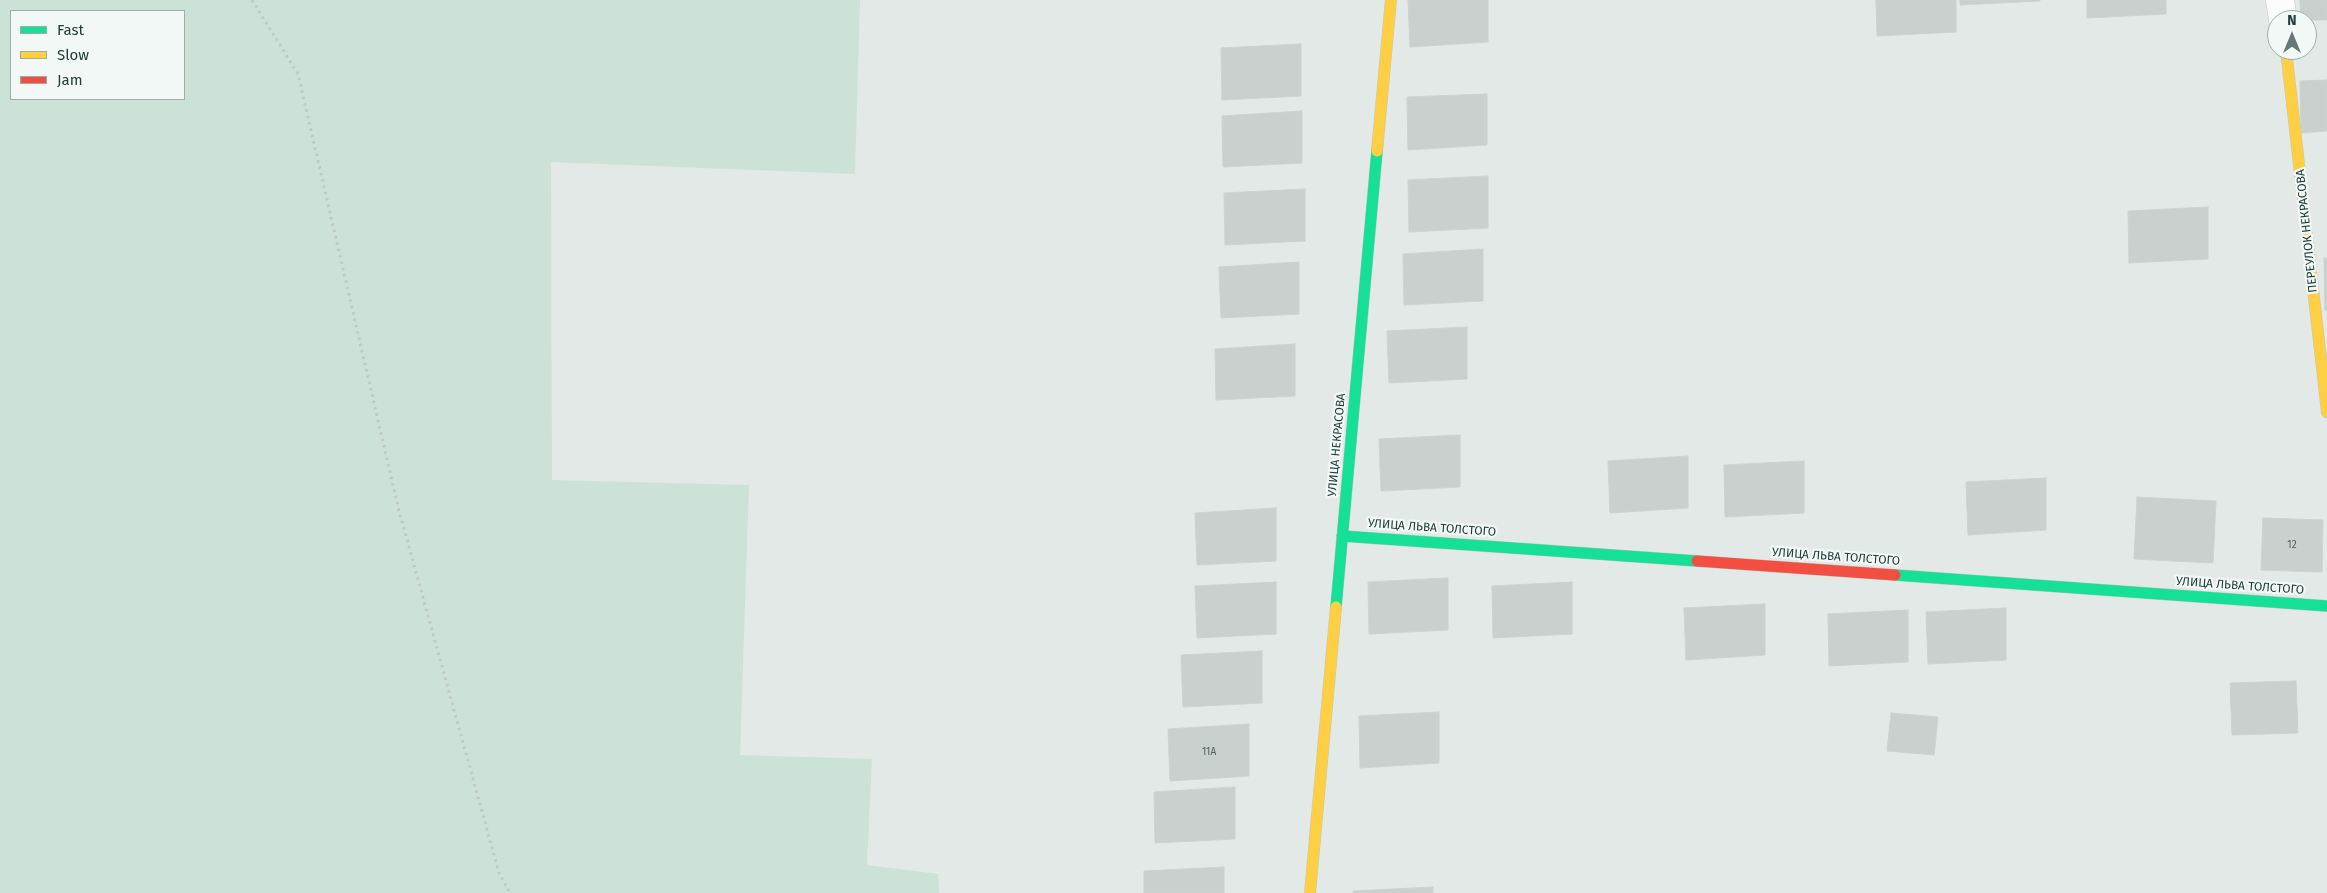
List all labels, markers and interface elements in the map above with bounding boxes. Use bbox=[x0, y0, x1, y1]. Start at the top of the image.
legend bbox=[10, 10, 185, 100]
north arrow bbox=[2267, 10, 2317, 60]
text: N bbox=[2287, 12, 2297, 29]
text: Fast bbox=[57, 21, 84, 39]
text: Slow bbox=[57, 46, 89, 64]
text: Jam bbox=[57, 71, 83, 89]
street label: ПЕРЕУЛОК НЕКРАСОВА bbox=[2293, 169, 2321, 293]
street label: УЛИЦА НЕКРАСОВА bbox=[1325, 393, 1349, 497]
street label: УЛИЦА ЛЬВА ТОЛСТОГО bbox=[1367, 516, 1497, 540]
house number: 12 bbox=[2287, 539, 2297, 551]
street label: УЛИЦА ЛЬВА ТОЛСТОГО bbox=[1771, 545, 1901, 569]
street label: УЛИЦА ЛЬВА ТОЛСТОГО bbox=[2175, 574, 2305, 598]
house number: 11А bbox=[1202, 746, 1216, 758]

